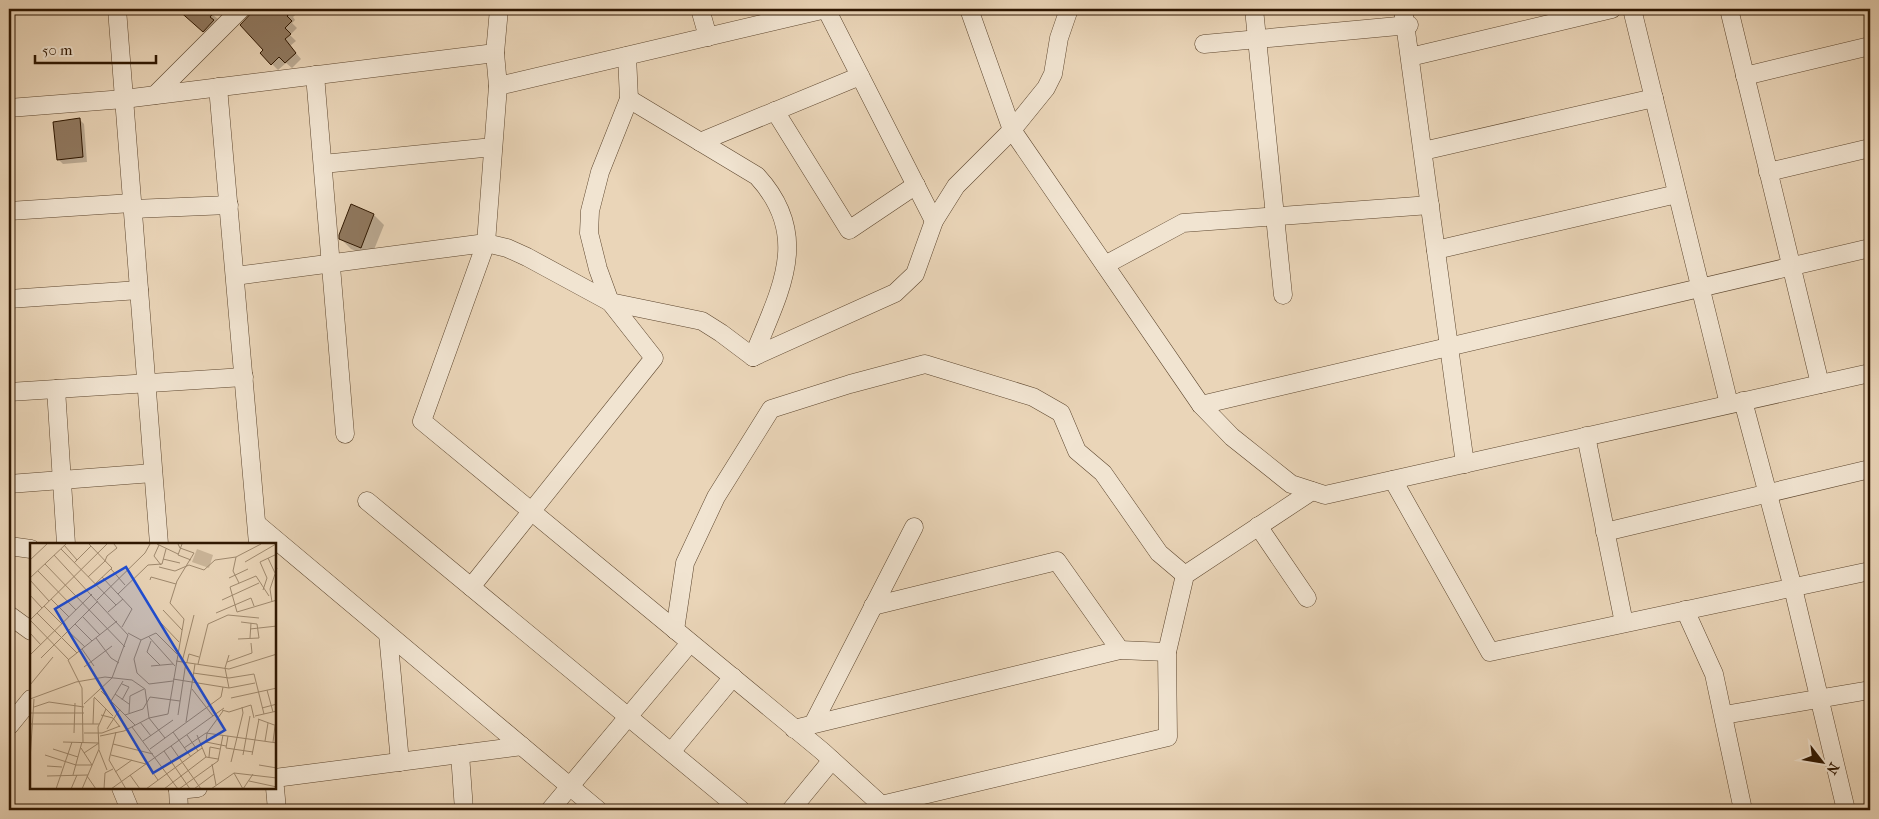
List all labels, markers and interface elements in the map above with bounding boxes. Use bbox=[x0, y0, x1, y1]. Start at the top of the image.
scale bar bbox=[35, 32, 156, 64]
text: 50 m bbox=[42, 41, 73, 59]
inset map bbox=[30, 543, 276, 789]
north arrow bbox=[1796, 736, 1846, 786]
text: N bbox=[1822, 760, 1843, 778]

